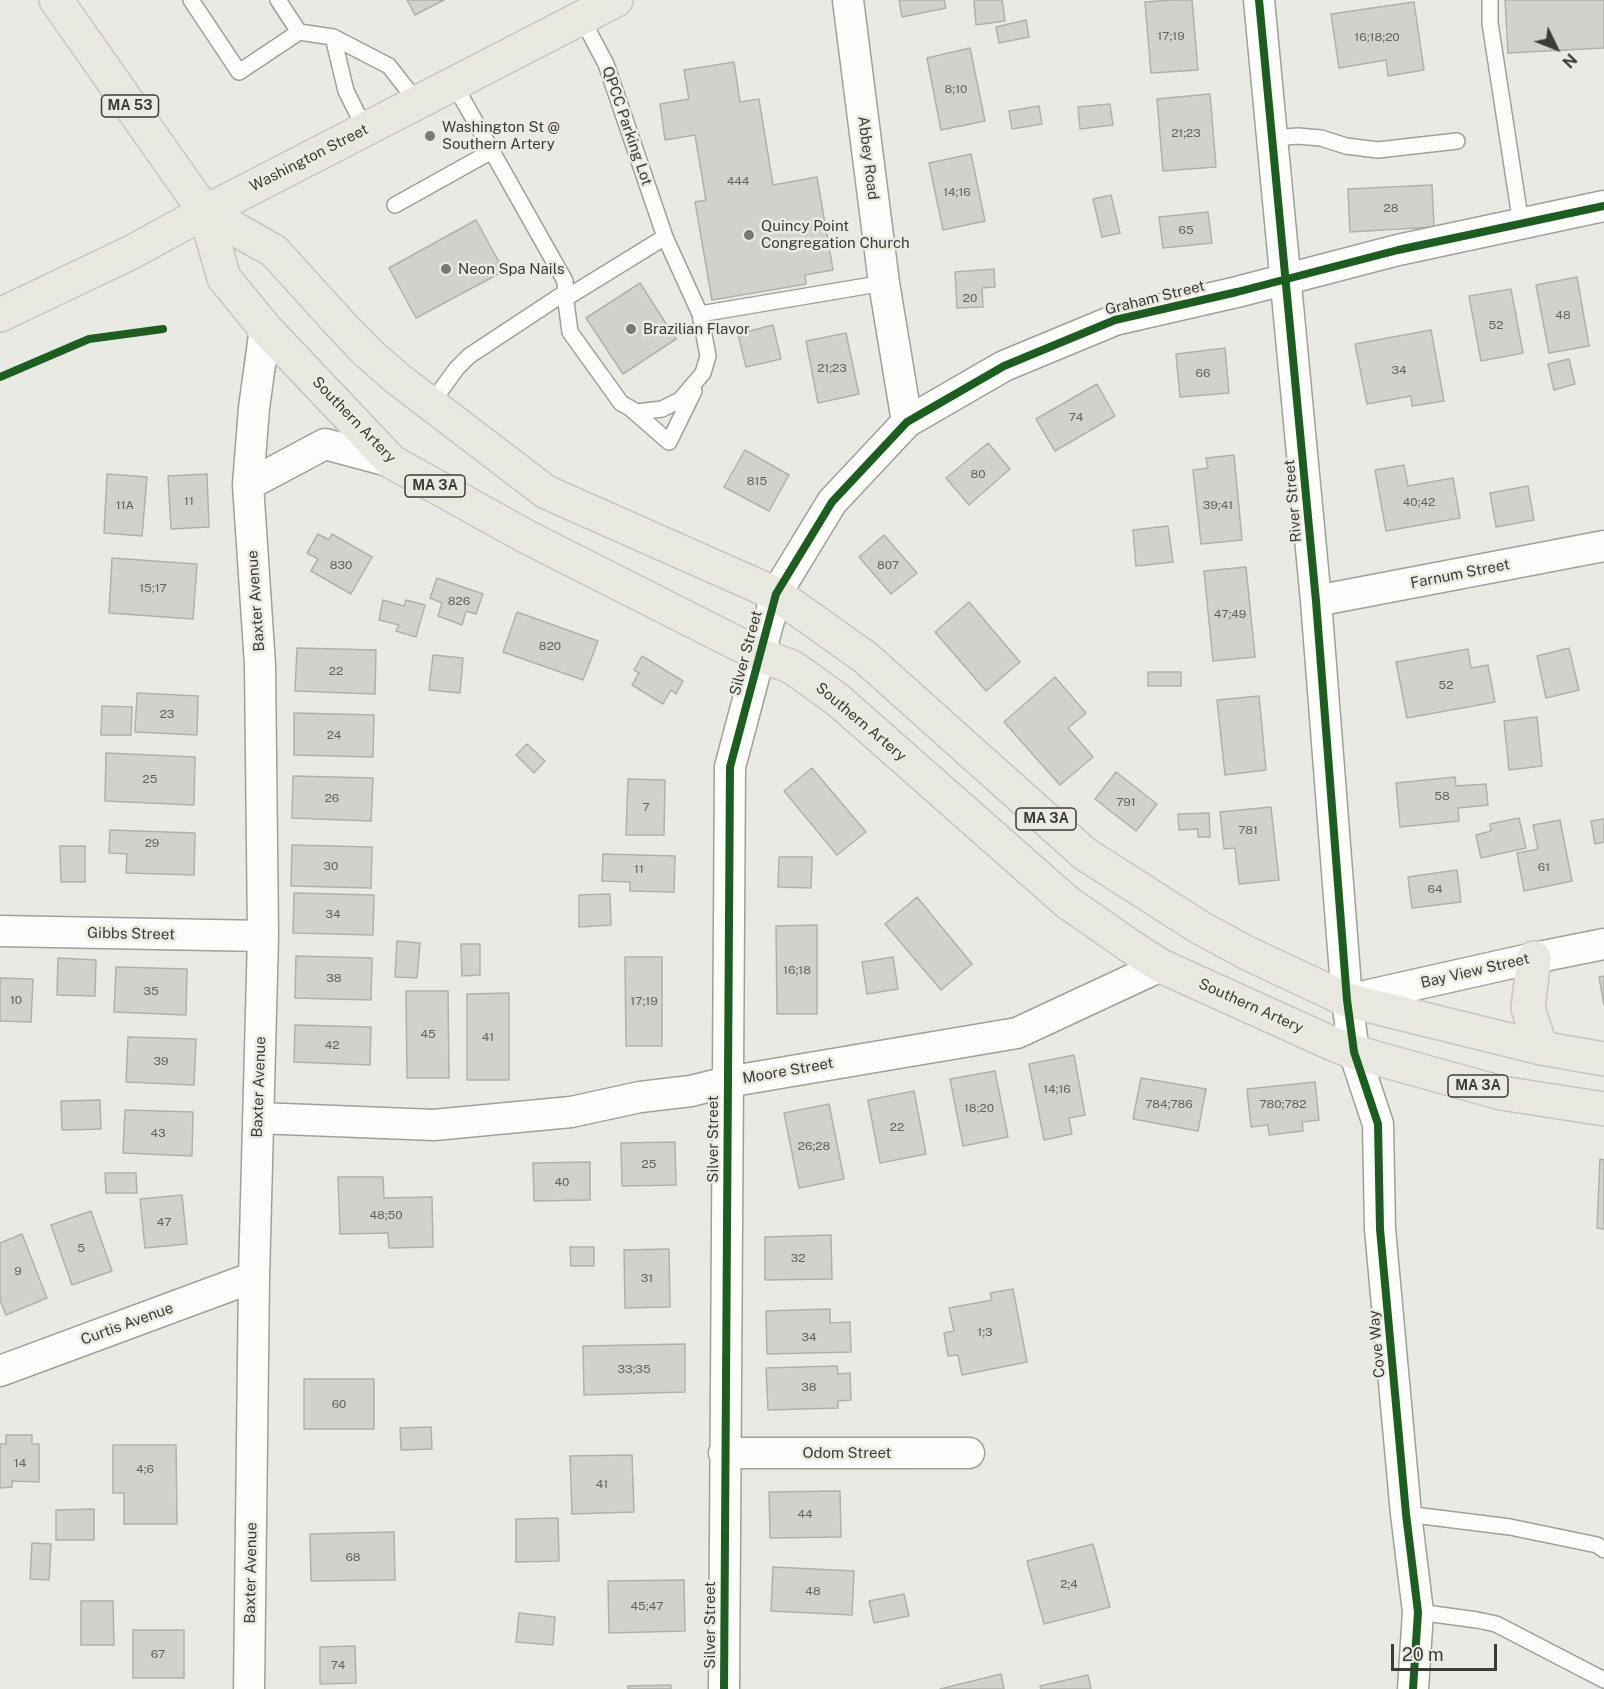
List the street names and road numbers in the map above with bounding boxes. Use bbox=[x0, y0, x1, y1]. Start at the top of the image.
street label: QPCC Parking Lot bbox=[598, 64, 656, 188]
road number: MA 53 bbox=[102, 95, 158, 117]
street label: Abbey Road bbox=[854, 115, 882, 201]
street label: Washington Street bbox=[247, 120, 371, 196]
street label: Graham Street bbox=[1103, 277, 1207, 319]
street label: Southern Artery bbox=[308, 373, 400, 467]
street label: River Street bbox=[1280, 459, 1306, 543]
road number: MA 3A bbox=[405, 475, 465, 497]
street label: Baxter Avenue bbox=[243, 550, 269, 652]
street label: Farnum Street bbox=[1409, 556, 1511, 592]
street label: Silver Street bbox=[726, 608, 766, 698]
street label: Southern Artery bbox=[812, 679, 910, 765]
road number: MA 3A bbox=[1016, 808, 1076, 830]
street label: Gibbs Street bbox=[87, 924, 175, 944]
street label: Bay View Street bbox=[1419, 950, 1531, 992]
street label: Southern Artery bbox=[1196, 975, 1306, 1037]
street label: Baxter Avenue bbox=[248, 1036, 270, 1138]
street label: Moore Street bbox=[741, 1054, 835, 1088]
road number: MA 3A bbox=[1448, 1075, 1508, 1097]
street label: Silver Street bbox=[704, 1095, 722, 1183]
street label: Curtis Avenue bbox=[78, 1299, 176, 1349]
street label: Cove Way bbox=[1365, 1309, 1389, 1379]
street label: Odom Street bbox=[803, 1444, 891, 1462]
street label: Baxter Avenue bbox=[241, 1522, 261, 1624]
street label: Silver Street bbox=[701, 1581, 719, 1669]

